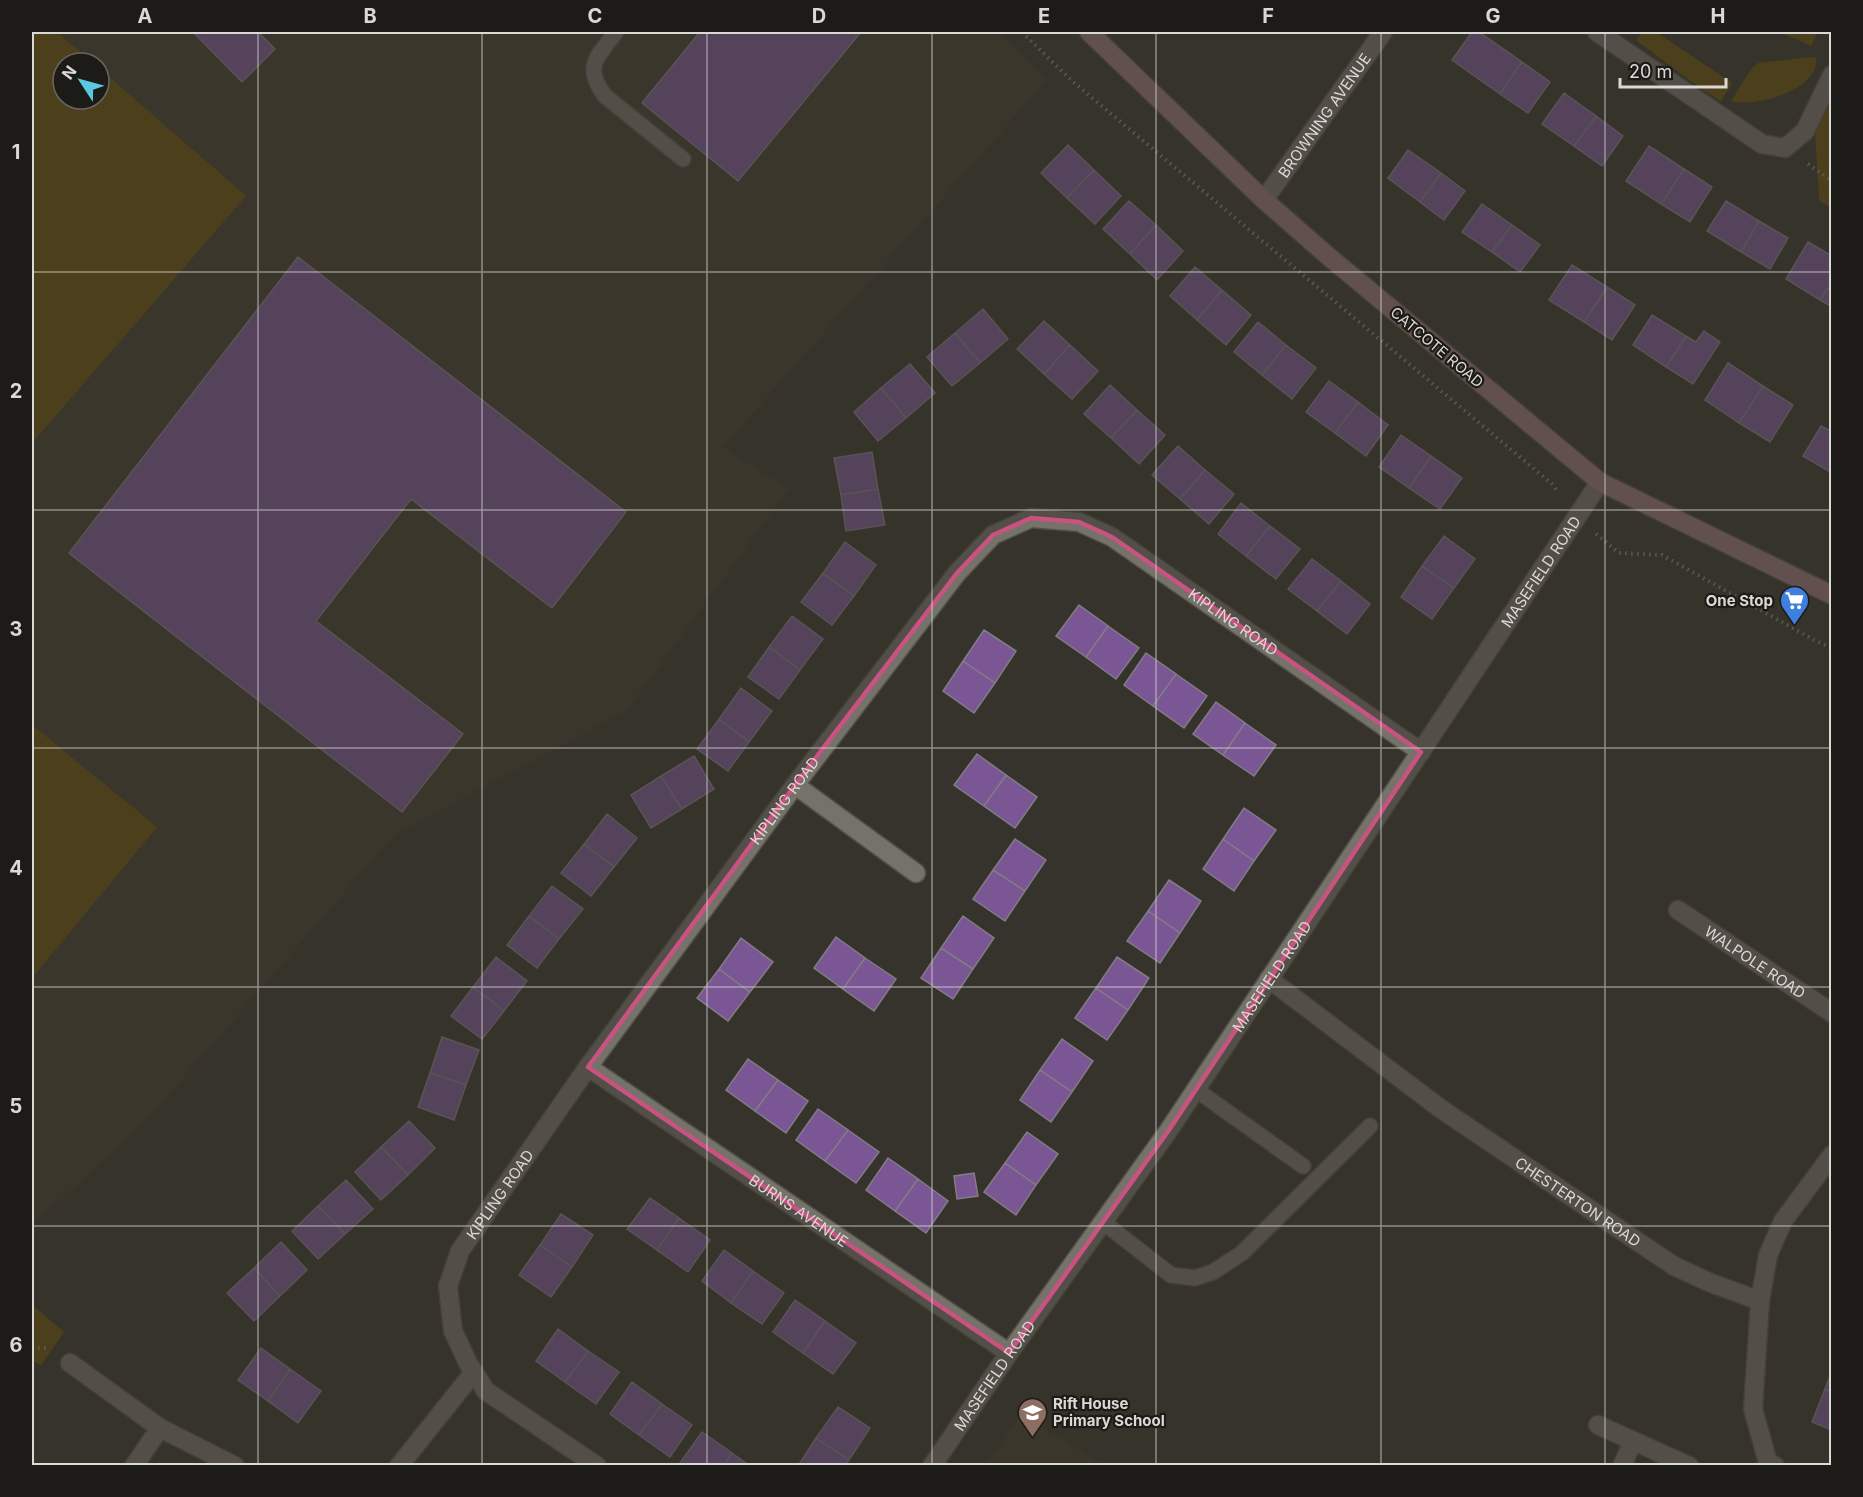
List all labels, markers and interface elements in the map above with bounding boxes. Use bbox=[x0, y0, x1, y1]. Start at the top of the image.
text: A bbox=[138, 4, 153, 28]
text: B bbox=[363, 4, 377, 28]
text: C bbox=[588, 4, 602, 28]
text: D bbox=[812, 4, 826, 28]
text: E bbox=[1038, 4, 1050, 28]
text: F bbox=[1262, 4, 1274, 28]
text: G bbox=[1485, 4, 1501, 28]
text: H bbox=[1711, 4, 1725, 28]
street label: BROWNING AVENUE bbox=[1274, 49, 1375, 181]
north arrow bbox=[51, 51, 111, 111]
scale bar bbox=[1620, 51, 1726, 89]
text: N bbox=[57, 61, 81, 83]
text: 20 m bbox=[1629, 61, 1672, 82]
text: 1 bbox=[12, 140, 20, 164]
street label: CATCOTE ROAD bbox=[1387, 303, 1487, 391]
text: 2 bbox=[10, 379, 22, 403]
street label: MASEFIELD ROAD bbox=[1497, 512, 1584, 631]
street label: KIPLING ROAD bbox=[1185, 584, 1282, 659]
supermarket icon: One Stop bbox=[1778, 584, 1810, 626]
place label: One Stop bbox=[1706, 591, 1773, 610]
text: 3 bbox=[10, 617, 22, 641]
street label: KIPLING ROAD bbox=[745, 753, 823, 848]
text: 4 bbox=[9, 856, 23, 880]
street label: MASEFIELD ROAD bbox=[1227, 917, 1315, 1035]
street label: WALPOLE ROAD bbox=[1701, 921, 1809, 1002]
text: 5 bbox=[10, 1094, 22, 1118]
street label: KIPLING ROAD bbox=[462, 1146, 537, 1243]
street label: CHESTERTON ROAD bbox=[1512, 1152, 1645, 1250]
street label: BURNS AVENUE bbox=[746, 1170, 852, 1251]
street label: MASEFIELD ROAD bbox=[950, 1316, 1039, 1434]
text: 6 bbox=[10, 1333, 23, 1357]
place label: Rift House Primary School bbox=[1053, 1394, 1165, 1430]
school or university icon: Rift House Primary School bbox=[1016, 1396, 1048, 1438]

